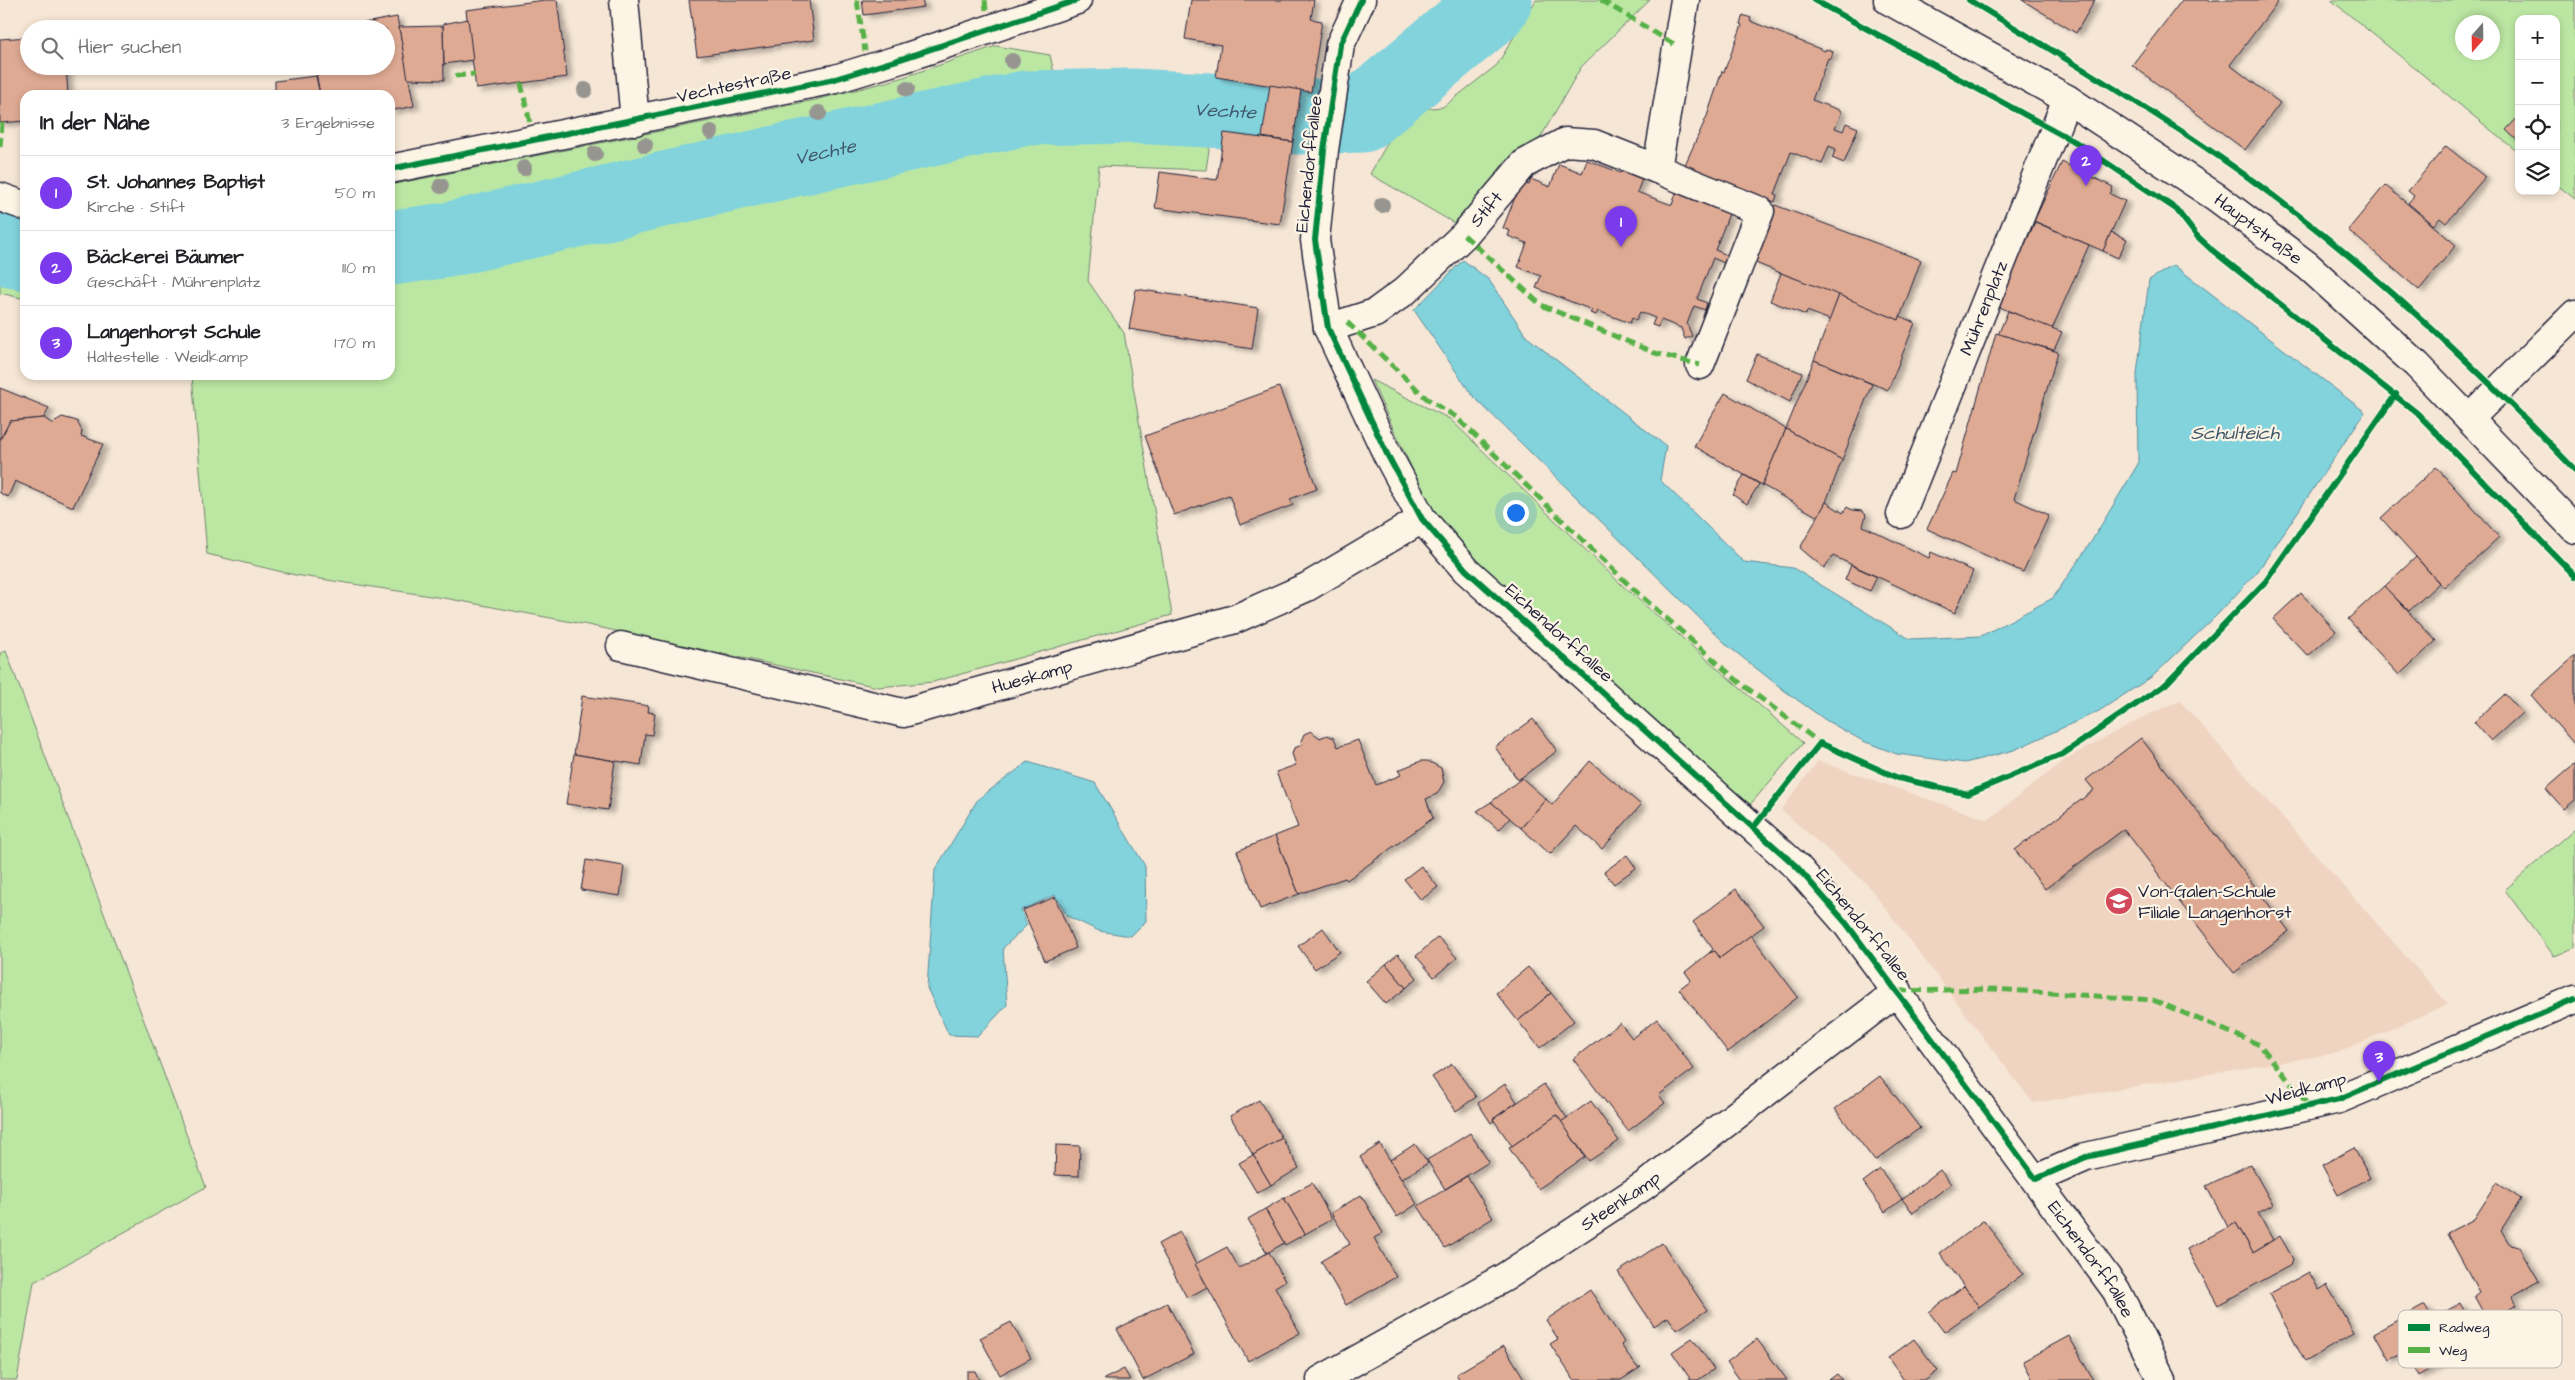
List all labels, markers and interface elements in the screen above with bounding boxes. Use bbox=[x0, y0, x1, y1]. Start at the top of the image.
north arrow bbox=[2455, 15, 2500, 60]
map controls bbox=[2515, 15, 2560, 195]
button: + bbox=[2515, 15, 2560, 60]
search box bbox=[20, 20, 395, 75]
icon: search bbox=[38, 34, 66, 62]
text: Hier suchen bbox=[78, 34, 181, 61]
button: − bbox=[2515, 60, 2560, 105]
street label: Vechtestraße bbox=[675, 61, 794, 109]
street label: Eichendorffallee bbox=[1289, 94, 1329, 234]
water label: Vechte bbox=[1194, 96, 1259, 126]
button: locate bbox=[2515, 105, 2560, 150]
text: In der Nähe bbox=[40, 108, 150, 137]
text: 3 Ergebnisse bbox=[281, 112, 375, 134]
water label: Vechte bbox=[792, 132, 860, 172]
pin: 2 bbox=[2070, 145, 2102, 186]
button: layers bbox=[2515, 150, 2560, 195]
text: St. Johannes Baptist bbox=[87, 169, 265, 196]
text: 1 bbox=[55, 182, 57, 204]
text: 50 m bbox=[335, 182, 375, 204]
street label: Stift bbox=[1464, 185, 1509, 232]
street label: Hauptstraße bbox=[2209, 188, 2308, 270]
text: Kirche · Stift bbox=[87, 196, 185, 218]
pin: 1 bbox=[1605, 206, 1637, 247]
text: Bäckerei Bäumer bbox=[87, 244, 244, 271]
text: 2 bbox=[51, 257, 61, 279]
text: 110 m bbox=[342, 257, 375, 279]
street label: Mührenplatz bbox=[1953, 257, 2014, 359]
text: Geschäft · Mührenplatz bbox=[87, 271, 261, 293]
text: Langenhorst Schule bbox=[87, 319, 261, 346]
text: 3 bbox=[52, 332, 60, 354]
text: 170 m bbox=[334, 332, 375, 354]
text: Haltestelle · Weidkamp bbox=[87, 346, 248, 368]
water label: Schulteich bbox=[2191, 420, 2281, 447]
your location bbox=[1503, 500, 1529, 526]
street label: Eichendorffallee bbox=[1500, 578, 1619, 688]
street label: Hueskamp bbox=[989, 653, 1075, 700]
street label: Eichendorffallee bbox=[1810, 864, 1916, 986]
place label: Von-Galen-Schule Filiale Langenhorst bbox=[2138, 879, 2292, 926]
school or university icon: Von-Galen-Schule Filiale Langenhorst bbox=[2104, 886, 2134, 916]
pin: 3 bbox=[2363, 1041, 2395, 1082]
street label: Weidkamp bbox=[2263, 1066, 2349, 1112]
street label: Steenkamp bbox=[1575, 1165, 1666, 1237]
street label: Eichendorffallee bbox=[2042, 1196, 2141, 1322]
legend bbox=[2398, 1310, 2562, 1368]
text: Radweg bbox=[2439, 1318, 2489, 1338]
text: Weg bbox=[2439, 1341, 2467, 1361]

